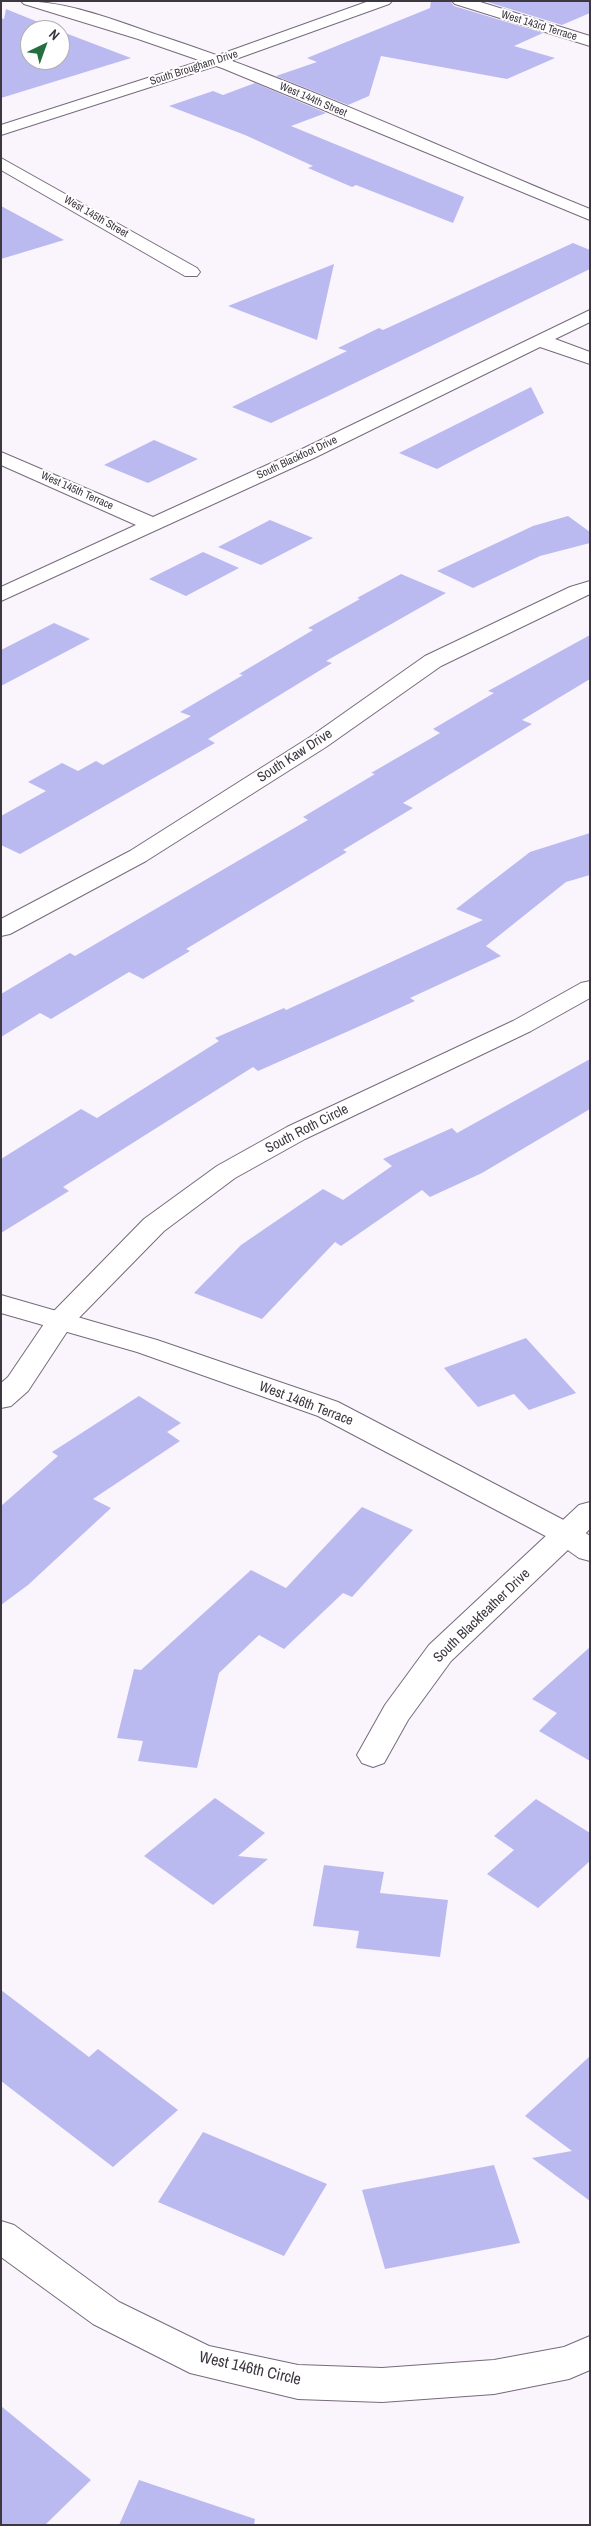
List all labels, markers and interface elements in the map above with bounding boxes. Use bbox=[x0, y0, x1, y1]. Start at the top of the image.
street label: West 143rd Terrace bbox=[500, 8, 578, 44]
north arrow bbox=[20, 20, 70, 70]
text: N bbox=[45, 25, 63, 44]
street label: South Brougham Drive bbox=[148, 48, 240, 88]
street label: West 144th Street bbox=[277, 80, 349, 120]
street label: West 145th Street bbox=[62, 193, 130, 241]
street label: South Blackfoot Drive bbox=[255, 434, 339, 482]
street label: West 145th Terrace bbox=[39, 469, 115, 513]
street label: South Kaw Drive bbox=[254, 725, 336, 787]
street label: South Roth Circle bbox=[263, 1101, 351, 1157]
street label: West 146th Terrace bbox=[257, 1378, 355, 1430]
street label: South Blackfeather Drive bbox=[430, 1566, 534, 1666]
street label: West 146th Circle bbox=[197, 2348, 303, 2390]

